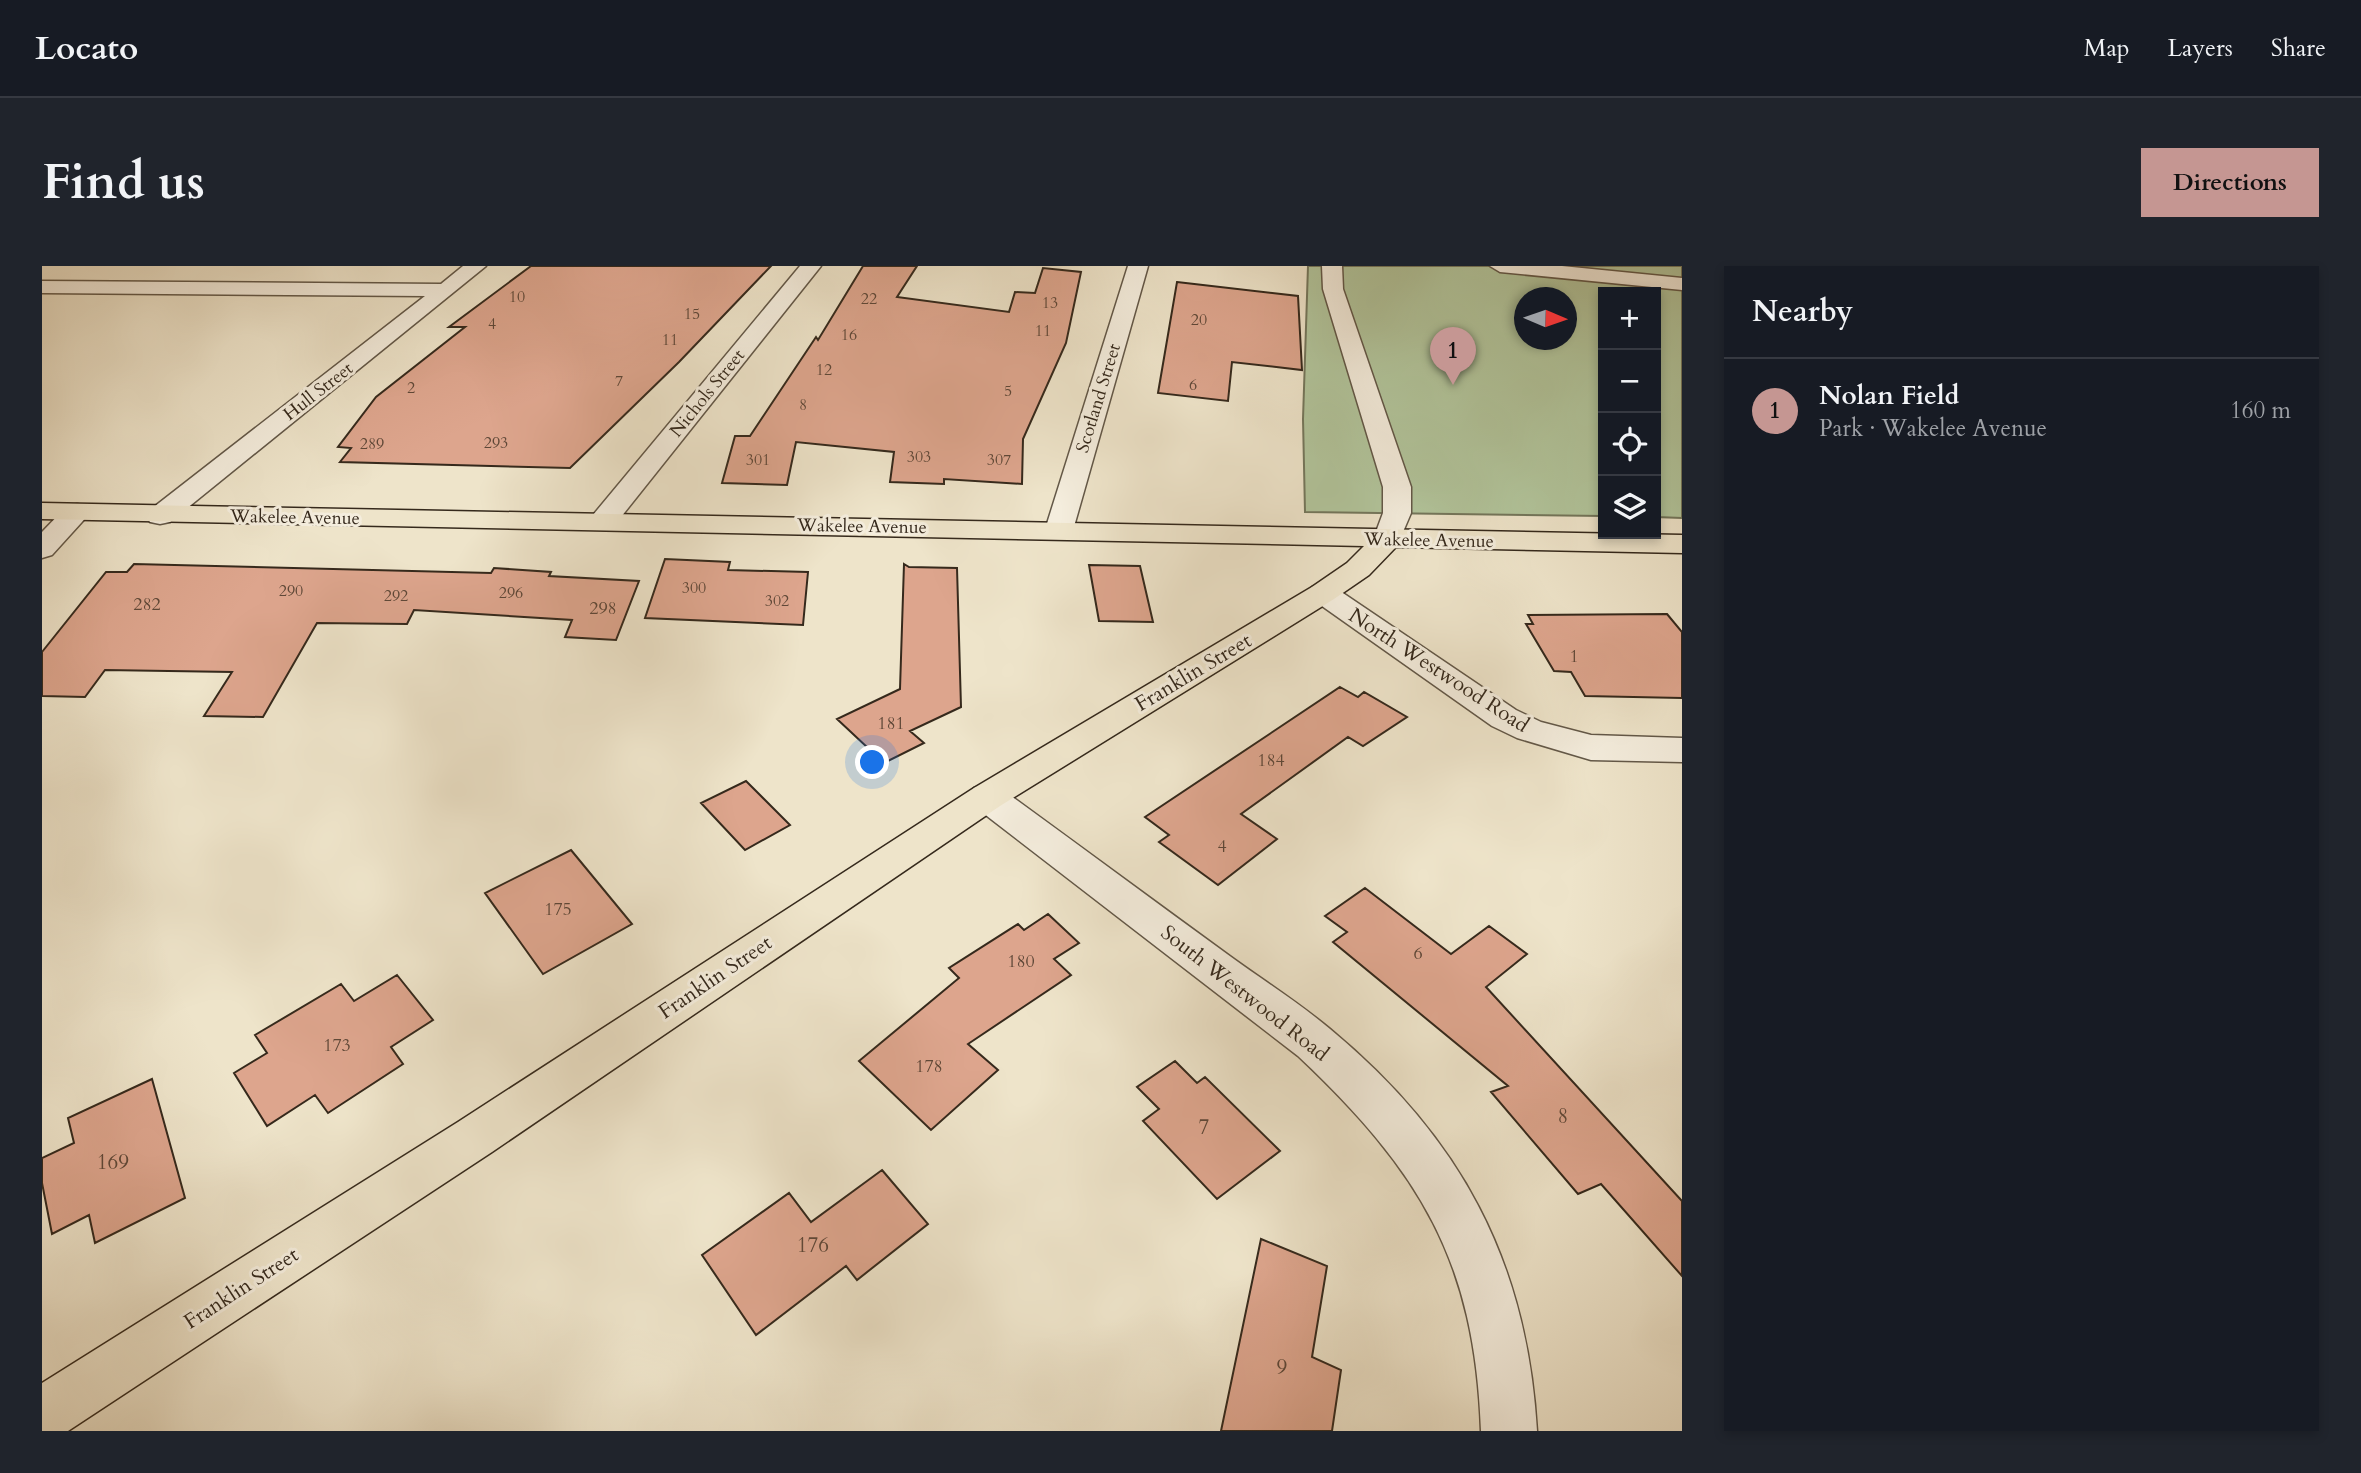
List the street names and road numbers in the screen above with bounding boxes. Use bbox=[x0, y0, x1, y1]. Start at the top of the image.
street label: Scotland Street bbox=[1070, 340, 1127, 456]
street label: Nichols Street bbox=[664, 344, 751, 443]
street label: Hull Street bbox=[278, 356, 359, 427]
street label: Wakelee Avenue bbox=[229, 504, 360, 531]
street label: Wakelee Avenue bbox=[796, 513, 927, 540]
street label: Wakelee Avenue bbox=[1363, 527, 1494, 554]
street label: North Westwood Road bbox=[1343, 601, 1535, 740]
street label: Franklin Street bbox=[1130, 626, 1257, 719]
street label: South Westwood Road bbox=[1155, 919, 1335, 1068]
street label: Franklin Street bbox=[653, 929, 778, 1026]
street label: Franklin Street bbox=[178, 1240, 304, 1336]

